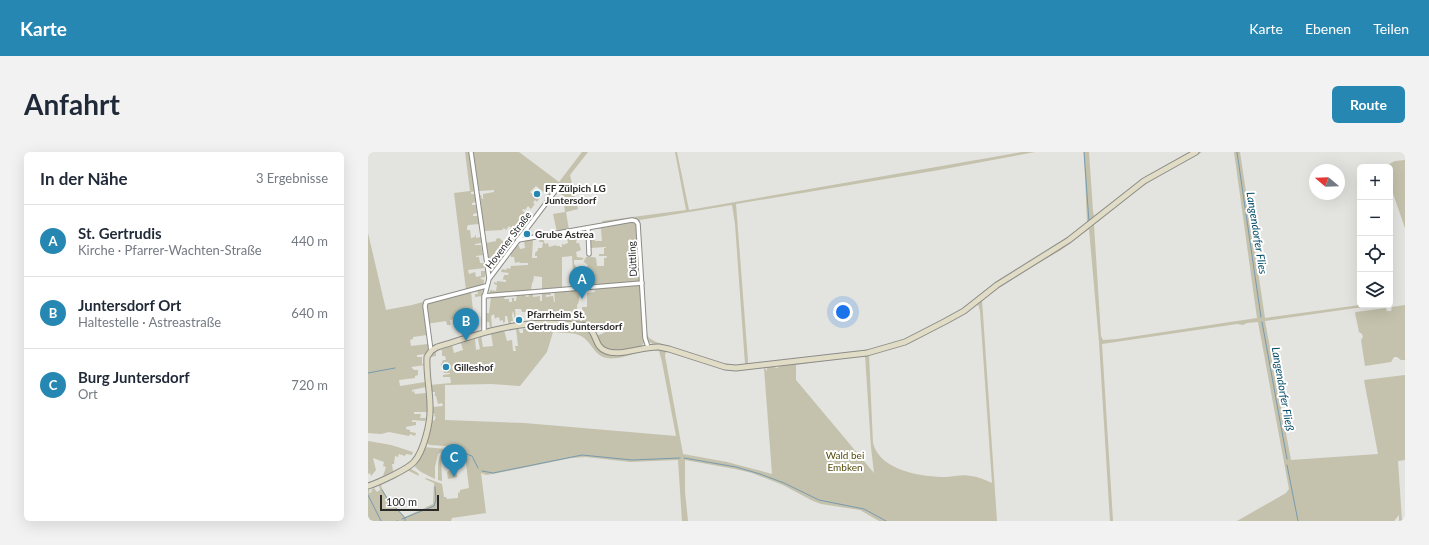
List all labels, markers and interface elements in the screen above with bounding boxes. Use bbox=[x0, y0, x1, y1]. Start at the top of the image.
text: Karte bbox=[20, 17, 67, 40]
text: Karte bbox=[1249, 20, 1283, 37]
text: Ebenen bbox=[1305, 20, 1351, 37]
text: Teilen bbox=[1373, 20, 1409, 37]
button: Route bbox=[1332, 86, 1405, 123]
text: Anfahrt bbox=[24, 87, 120, 121]
north arrow bbox=[1309, 164, 1345, 200]
map controls bbox=[1357, 164, 1393, 308]
button: + bbox=[1357, 164, 1393, 200]
text: In der Nähe bbox=[40, 168, 128, 189]
text: 3 Ergebnisse bbox=[256, 170, 328, 186]
place label: FF Zülpich LG Juntersdorf bbox=[545, 182, 606, 206]
marker: FF Zülpich LG Juntersdorf bbox=[532, 189, 542, 199]
water label: Langendorfer Flies bbox=[1245, 191, 1271, 276]
button: − bbox=[1357, 200, 1393, 236]
street label: Hovener Straße bbox=[483, 209, 533, 271]
text: St. Gertrudis bbox=[78, 224, 162, 242]
place label: Grube Astrea bbox=[535, 228, 594, 240]
marker: Grube Astrea bbox=[522, 229, 532, 239]
text: A bbox=[48, 233, 58, 249]
text: 440 m bbox=[291, 233, 328, 249]
button: locate bbox=[1357, 236, 1393, 272]
street label: Düttling bbox=[625, 241, 639, 277]
text: Kirche · Pfarrer-Wachten-Straße bbox=[78, 242, 262, 258]
pin: A bbox=[569, 266, 595, 299]
button: layers bbox=[1357, 272, 1393, 308]
text: Juntersdorf Ort bbox=[78, 296, 181, 314]
your location bbox=[833, 302, 853, 322]
text: B bbox=[49, 305, 57, 321]
text: 640 m bbox=[291, 305, 328, 321]
pin: B bbox=[453, 308, 479, 341]
place label: Pfarrheim St. Gertrudis Juntersdorf bbox=[527, 308, 623, 332]
text: Haltestelle · Astreastraße bbox=[78, 314, 221, 330]
marker: Pfarrheim St. Gertrudis Juntersdorf bbox=[514, 315, 524, 325]
water label: Langendorfer Fließ bbox=[1270, 346, 1297, 432]
place label: Gilleshof bbox=[454, 361, 494, 373]
marker: Gilleshof bbox=[441, 362, 451, 372]
text: Burg Juntersdorf bbox=[78, 368, 190, 386]
text: C bbox=[49, 377, 57, 393]
text: 720 m bbox=[291, 377, 328, 393]
text: Ort bbox=[78, 386, 98, 402]
pin: C bbox=[441, 444, 467, 477]
park label: Wald bei Embken bbox=[826, 449, 864, 473]
scale bar bbox=[380, 493, 439, 512]
text: 100 m bbox=[386, 495, 417, 508]

